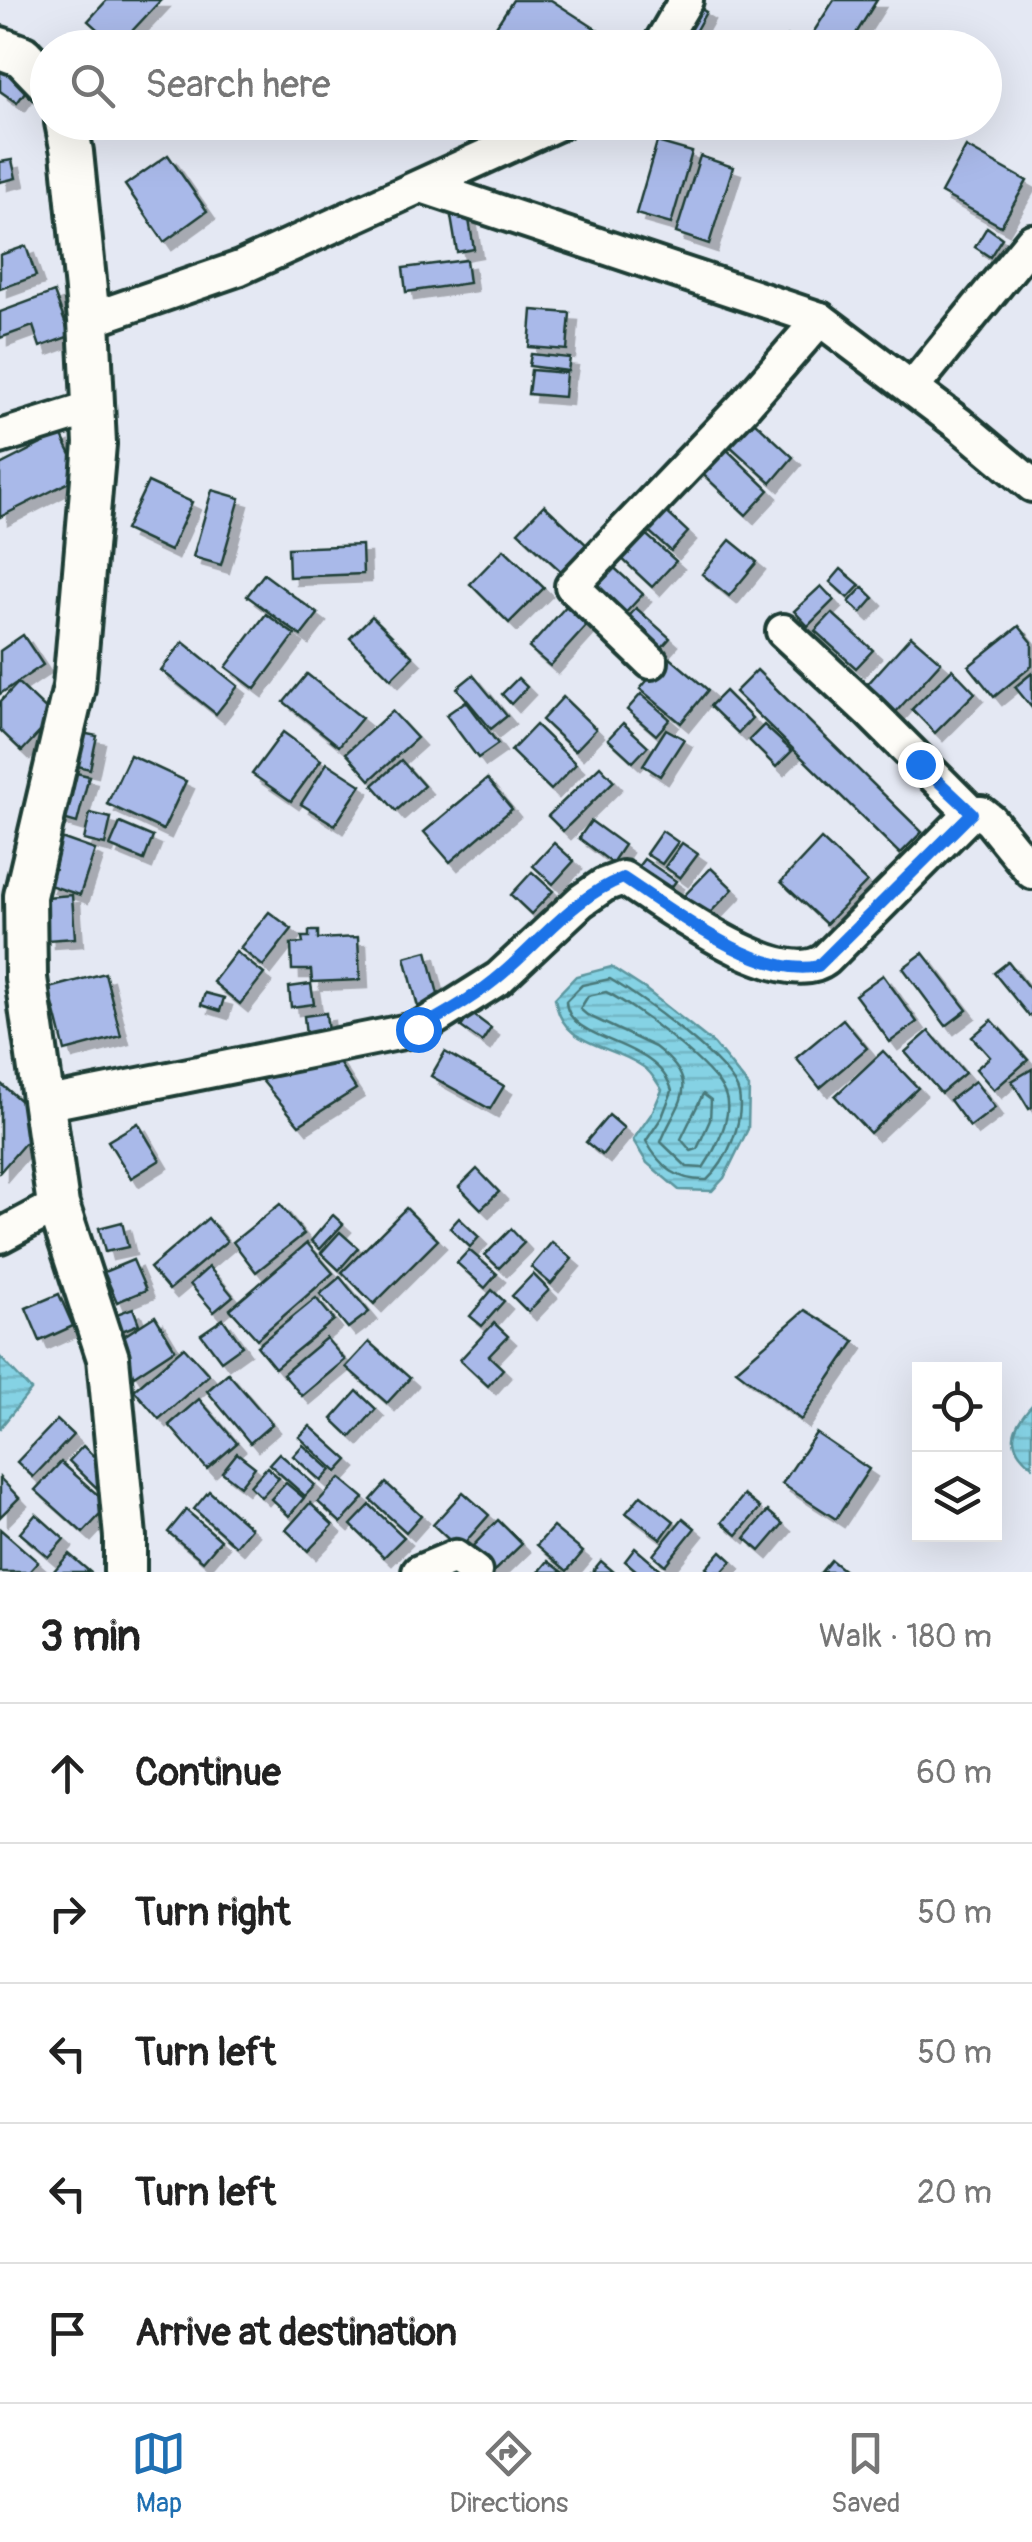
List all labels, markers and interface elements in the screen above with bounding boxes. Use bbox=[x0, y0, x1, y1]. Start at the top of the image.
search box bbox=[30, 30, 1002, 140]
icon: search bbox=[65, 58, 120, 113]
text: Search here bbox=[145, 61, 331, 109]
route end bbox=[898, 742, 944, 788]
route start bbox=[396, 1007, 442, 1053]
map controls bbox=[912, 1362, 1002, 1542]
button: locate bbox=[912, 1362, 1002, 1452]
button: layers bbox=[912, 1452, 1002, 1542]
text: 3 min bbox=[40, 1611, 141, 1663]
text: Walk · 180 m bbox=[819, 1617, 992, 1657]
icon: ahead bbox=[40, 1746, 95, 1801]
text: Continue bbox=[135, 1749, 281, 1797]
text: 60 m bbox=[916, 1753, 992, 1793]
icon: right bbox=[40, 1886, 95, 1941]
text: Turn right bbox=[135, 1889, 290, 1937]
text: 50 m bbox=[917, 1893, 992, 1933]
icon: left bbox=[40, 2026, 95, 2081]
text: Turn left bbox=[135, 2029, 276, 2077]
text: 50 m bbox=[917, 2033, 992, 2073]
icon: left bbox=[40, 2166, 95, 2221]
text: Turn left bbox=[135, 2169, 276, 2217]
text: 20 m bbox=[917, 2173, 992, 2213]
icon: arrive bbox=[40, 2306, 95, 2361]
text: Arrive at destination bbox=[135, 2309, 457, 2357]
tab: Map bbox=[131, 2426, 186, 2521]
tab: Directions bbox=[449, 2426, 568, 2521]
tab: Saved bbox=[831, 2426, 901, 2521]

